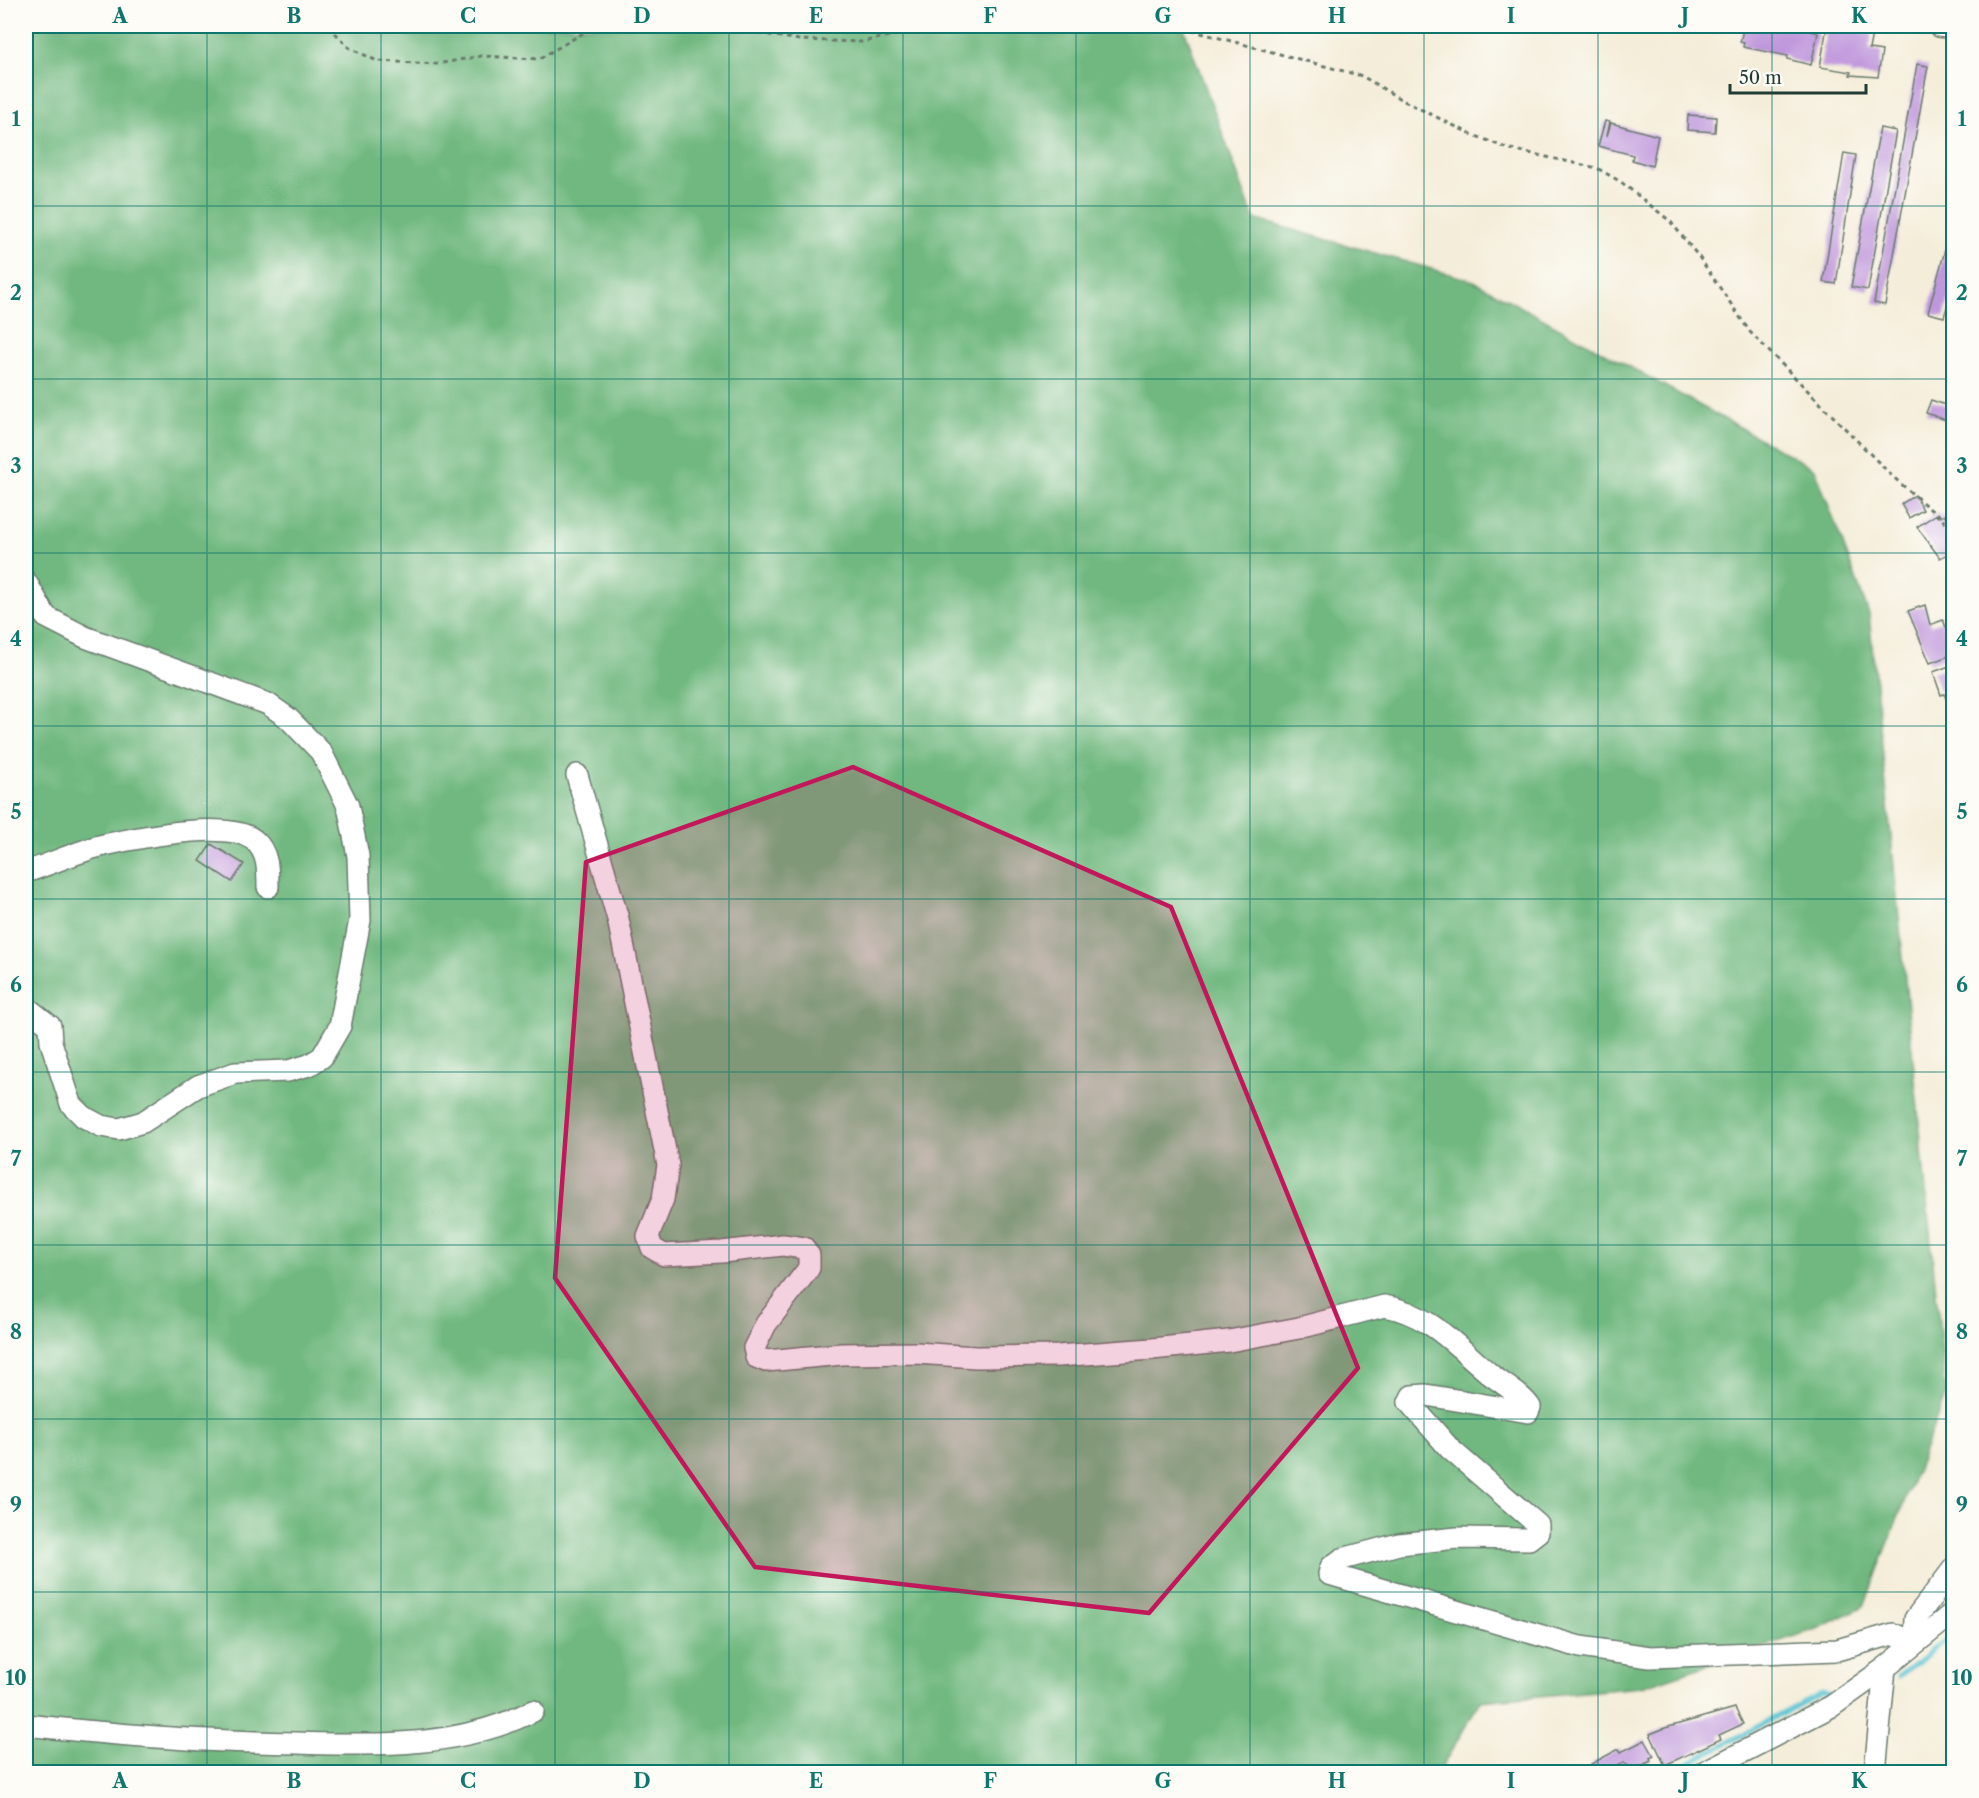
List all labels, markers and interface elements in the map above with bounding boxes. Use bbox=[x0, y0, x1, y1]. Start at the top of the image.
text: A bbox=[111, 4, 128, 28]
text: B bbox=[287, 4, 302, 28]
text: C bbox=[460, 4, 476, 28]
text: D bbox=[633, 4, 651, 28]
text: E bbox=[809, 4, 823, 28]
text: F bbox=[983, 4, 997, 28]
text: G bbox=[1155, 4, 1172, 28]
text: H bbox=[1328, 4, 1346, 28]
text: I bbox=[1507, 4, 1515, 28]
text: J bbox=[1677, 4, 1689, 28]
text: K bbox=[1851, 4, 1868, 28]
scale bar bbox=[1730, 57, 1866, 95]
text: 50 m bbox=[1739, 67, 1782, 89]
text: 1 bbox=[12, 107, 21, 131]
text: 1 bbox=[1958, 107, 1967, 131]
text: 2 bbox=[10, 281, 22, 305]
text: 2 bbox=[1956, 281, 1968, 305]
text: 3 bbox=[10, 454, 22, 478]
text: 3 bbox=[1956, 454, 1968, 478]
text: 4 bbox=[10, 627, 22, 651]
text: 4 bbox=[1956, 627, 1968, 651]
text: 5 bbox=[10, 800, 22, 824]
text: 5 bbox=[1956, 800, 1968, 824]
text: 6 bbox=[10, 973, 22, 997]
text: 6 bbox=[1956, 973, 1968, 997]
text: 7 bbox=[11, 1147, 22, 1171]
text: 7 bbox=[1957, 1147, 1968, 1171]
text: 8 bbox=[10, 1320, 22, 1344]
text: 8 bbox=[1956, 1320, 1968, 1344]
text: 9 bbox=[10, 1493, 22, 1517]
text: 9 bbox=[1956, 1493, 1968, 1517]
text: 10 bbox=[5, 1666, 27, 1690]
text: 10 bbox=[1951, 1666, 1973, 1690]
text: A bbox=[111, 1769, 128, 1793]
text: B bbox=[287, 1769, 302, 1793]
text: C bbox=[460, 1769, 476, 1793]
text: D bbox=[633, 1769, 651, 1793]
text: E bbox=[809, 1769, 823, 1793]
text: F bbox=[983, 1769, 997, 1793]
text: G bbox=[1155, 1769, 1172, 1793]
text: H bbox=[1328, 1769, 1346, 1793]
text: I bbox=[1507, 1769, 1515, 1793]
text: J bbox=[1677, 1769, 1689, 1793]
text: K bbox=[1851, 1769, 1868, 1793]

